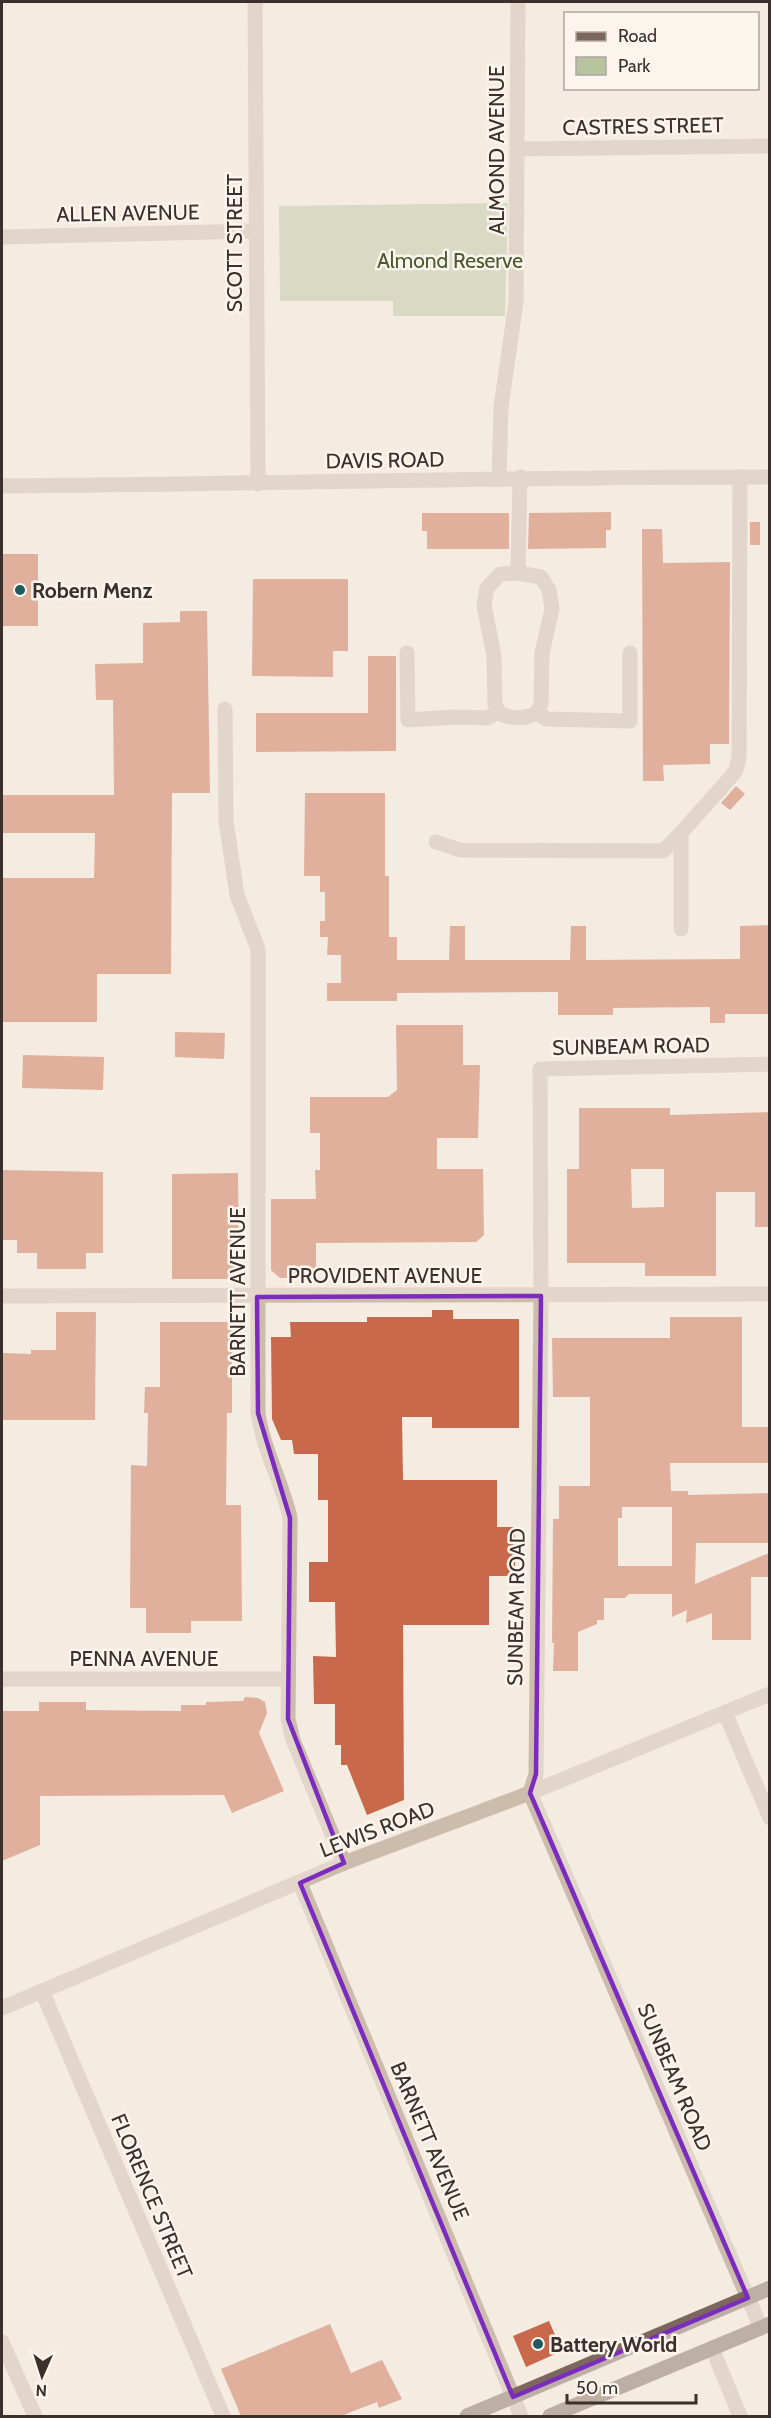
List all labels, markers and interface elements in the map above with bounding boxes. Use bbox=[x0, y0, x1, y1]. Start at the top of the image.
legend bbox=[564, 12, 759, 90]
text: Road bbox=[618, 25, 657, 47]
text: Park bbox=[618, 55, 651, 77]
street label: ALMOND AVENUE bbox=[484, 65, 509, 235]
street label: CASTRES STREET bbox=[562, 112, 724, 140]
street label: SCOTT STREET bbox=[222, 174, 247, 312]
street label: ALLEN AVENUE bbox=[56, 199, 200, 227]
park label: Almond Reserve bbox=[377, 248, 523, 273]
street label: DAVIS ROAD bbox=[325, 446, 445, 474]
place label: Robern Menz bbox=[32, 578, 152, 603]
marker: Robern Menz bbox=[13, 583, 27, 597]
street label: SUNBEAM ROAD bbox=[552, 1032, 710, 1060]
street label: BARNETT AVENUE bbox=[225, 1207, 250, 1377]
street label: PROVIDENT AVENUE bbox=[288, 1263, 482, 1288]
street label: SUNBEAM ROAD bbox=[502, 1528, 530, 1686]
street label: PENNA AVENUE bbox=[70, 1646, 218, 1671]
street label: LEWIS ROAD bbox=[316, 1796, 438, 1862]
street label: SUNBEAM ROAD bbox=[633, 1999, 717, 2155]
street label: BARNETT AVENUE bbox=[385, 2058, 475, 2224]
street label: FLORENCE STREET bbox=[106, 2110, 198, 2282]
place label: Battery World bbox=[550, 2332, 677, 2357]
marker: Battery World bbox=[531, 2337, 545, 2351]
north arrow bbox=[12, 2346, 72, 2406]
scale bar bbox=[567, 2367, 696, 2405]
text: 50 m bbox=[576, 2377, 618, 2399]
text: N bbox=[35, 2381, 47, 2400]

